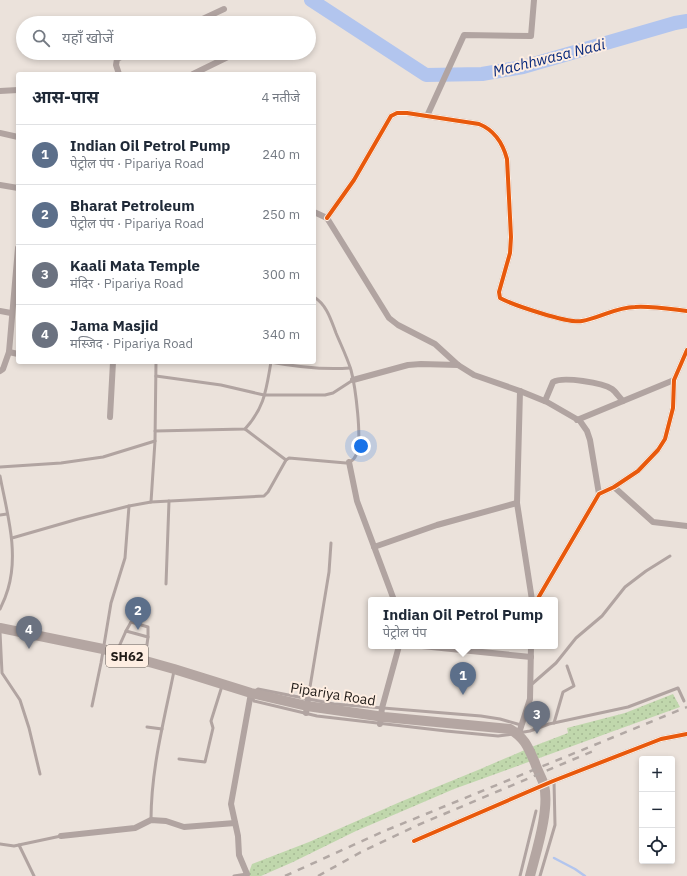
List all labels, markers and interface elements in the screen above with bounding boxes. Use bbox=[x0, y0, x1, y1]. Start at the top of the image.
search box bbox=[16, 16, 316, 60]
icon: search bbox=[30, 27, 52, 49]
text: यहाँ खोजें bbox=[62, 28, 113, 47]
water label: Machhwasa Nadi bbox=[491, 34, 607, 81]
text: आस-पास bbox=[32, 86, 99, 108]
text: 4 नतीजे bbox=[261, 89, 300, 106]
text: Indian Oil Petrol Pump bbox=[70, 136, 231, 155]
text: 1 bbox=[41, 146, 49, 163]
text: 240 m bbox=[262, 146, 300, 163]
text: पेट्रोल पंप · Pipariya Road bbox=[70, 155, 204, 172]
text: Bharat Petroleum bbox=[70, 196, 195, 215]
text: 2 bbox=[41, 206, 49, 223]
text: 250 m bbox=[262, 206, 300, 223]
text: पेट्रोल पंप · Pipariya Road bbox=[70, 215, 204, 232]
text: Kaali Mata Temple bbox=[70, 256, 200, 275]
text: 3 bbox=[41, 266, 49, 283]
text: 300 m bbox=[262, 266, 300, 283]
text: मंदिर · Pipariya Road bbox=[70, 275, 184, 292]
text: Jama Masjid bbox=[70, 316, 159, 335]
text: 4 bbox=[41, 326, 49, 343]
text: 340 m bbox=[262, 326, 300, 343]
text: मस्जिद · Pipariya Road bbox=[70, 335, 193, 352]
your location bbox=[351, 436, 371, 456]
pin: 2 bbox=[125, 597, 151, 630]
popup bbox=[368, 597, 558, 649]
text: Indian Oil Petrol Pump bbox=[383, 605, 543, 624]
pin: 4 bbox=[16, 616, 42, 649]
text: पेट्रोल पंप bbox=[383, 624, 427, 641]
road number: SH62 bbox=[106, 645, 148, 667]
pin: 1 bbox=[450, 662, 476, 695]
street label: Pipariya Road bbox=[289, 678, 377, 710]
pin: 3 bbox=[524, 701, 550, 734]
map controls bbox=[639, 756, 675, 864]
button: + bbox=[639, 756, 675, 792]
button: − bbox=[639, 792, 675, 828]
button: locate bbox=[639, 828, 675, 864]

